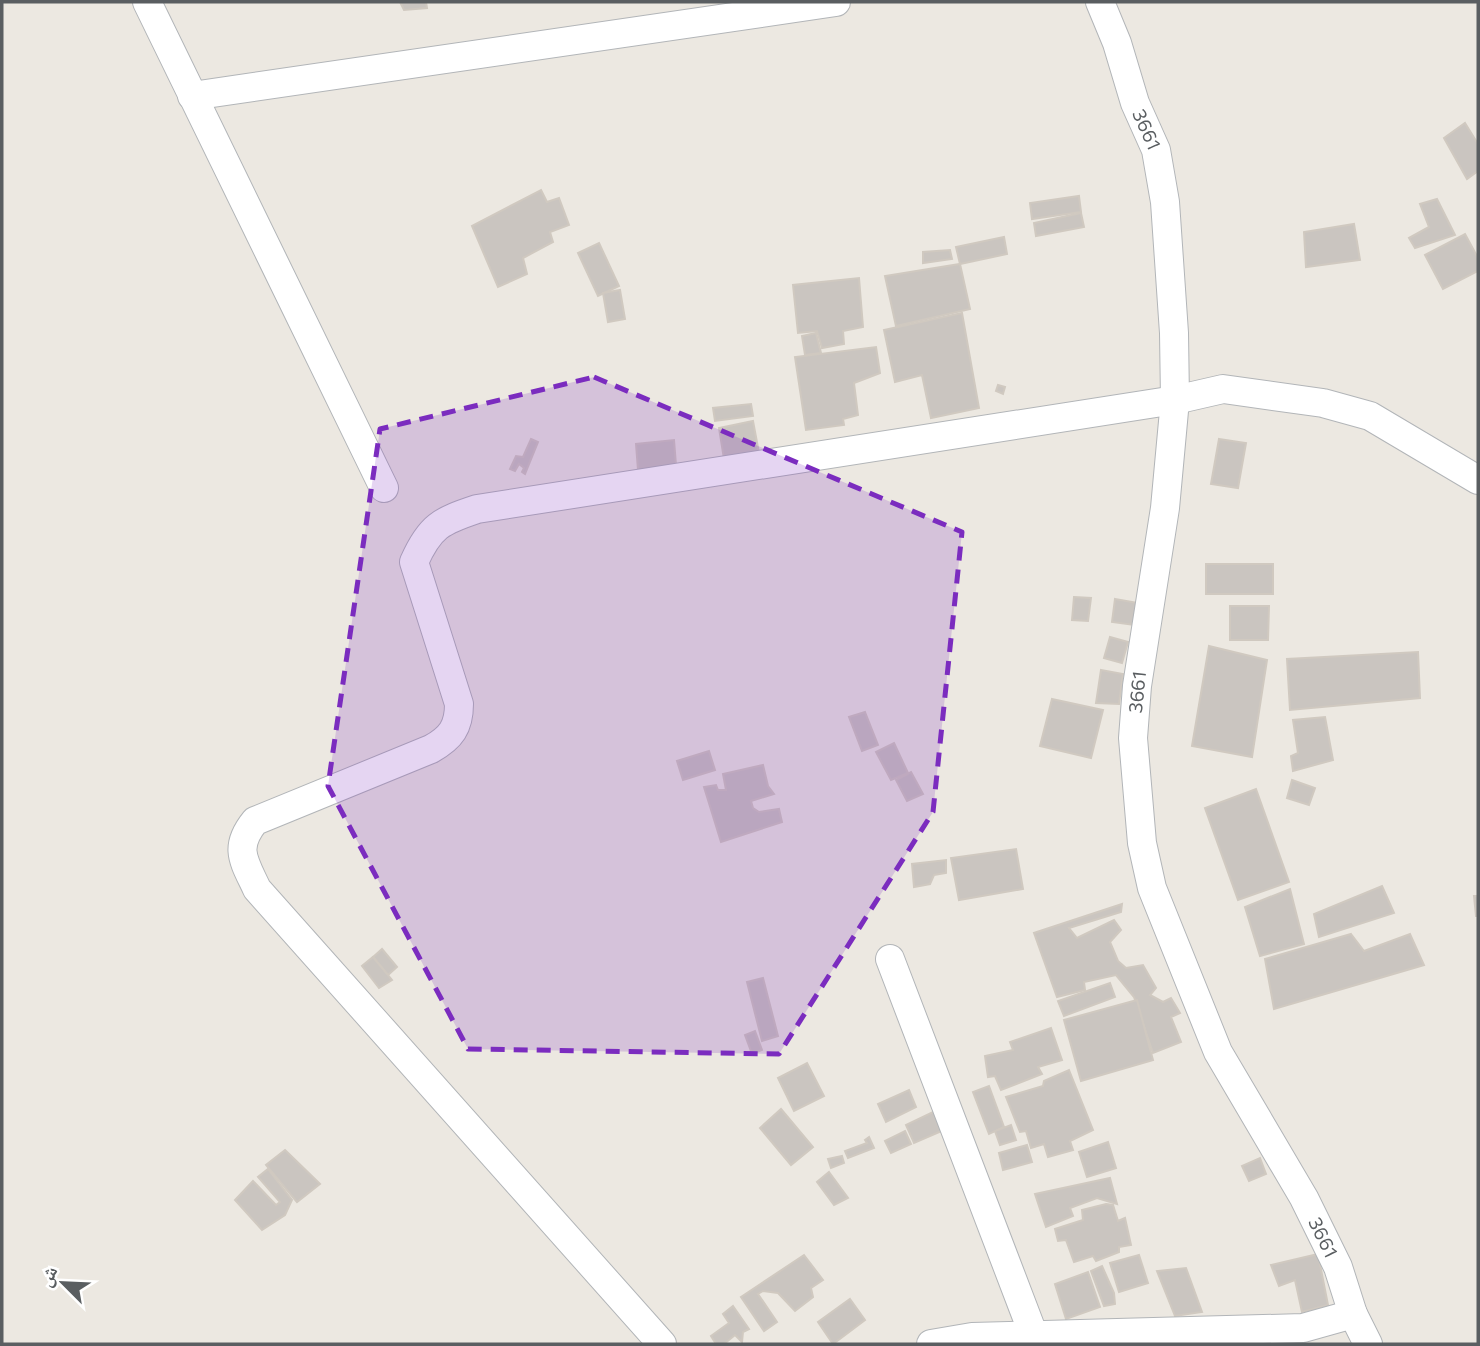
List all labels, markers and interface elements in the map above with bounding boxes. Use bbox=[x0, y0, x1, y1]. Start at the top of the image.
street label: 3661 bbox=[1128, 105, 1166, 153]
street label: 3661 bbox=[1123, 670, 1150, 714]
street label: 3661 bbox=[1304, 1213, 1343, 1261]
north arrow bbox=[28, 1248, 98, 1318]
text: ش bbox=[32, 1262, 63, 1290]

